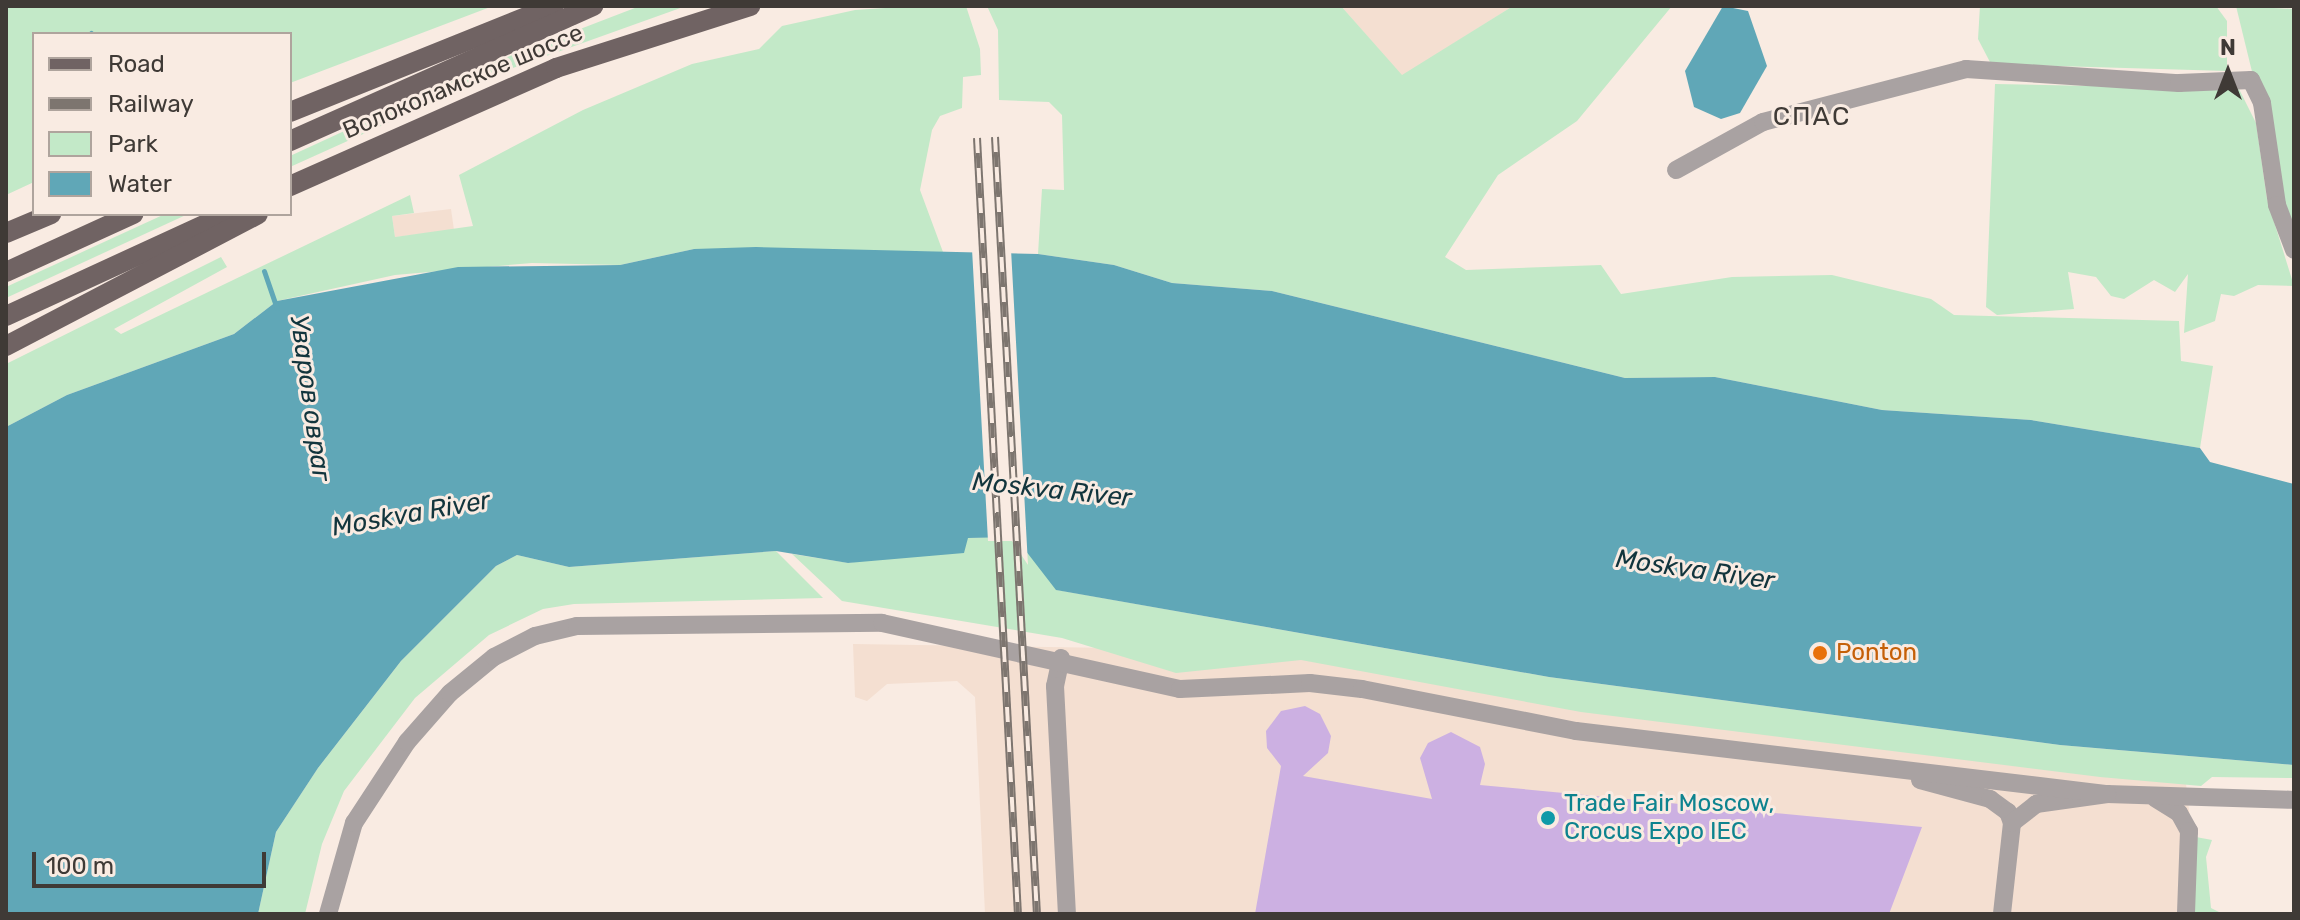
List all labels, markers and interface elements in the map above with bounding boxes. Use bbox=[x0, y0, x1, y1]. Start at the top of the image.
street label: Волоколамское шоссе bbox=[339, 18, 587, 146]
legend bbox=[32, 32, 292, 216]
north arrow bbox=[2188, 32, 2268, 112]
text: N bbox=[2220, 34, 2236, 61]
text: Road bbox=[108, 50, 165, 78]
text: Railway bbox=[108, 90, 194, 118]
district label: СПАС bbox=[1773, 101, 1851, 133]
text: Park bbox=[108, 130, 158, 158]
text: Water bbox=[108, 170, 172, 198]
water label: Уваров овраг bbox=[283, 313, 337, 483]
water label: Moskva River bbox=[971, 466, 1133, 514]
water label: Moskva River bbox=[329, 485, 493, 543]
water label: Moskva River bbox=[1614, 543, 1776, 597]
place label: Ponton bbox=[1836, 639, 1917, 667]
marker: Ponton bbox=[1811, 644, 1829, 662]
place label: Trade Fair Moscow, Crocus Expo IEC bbox=[1564, 790, 1775, 846]
marker: Trade Fair Moscow, Crocus Expo IEC bbox=[1539, 809, 1557, 827]
scale bar bbox=[36, 836, 270, 886]
text: 100 m bbox=[46, 852, 114, 880]

